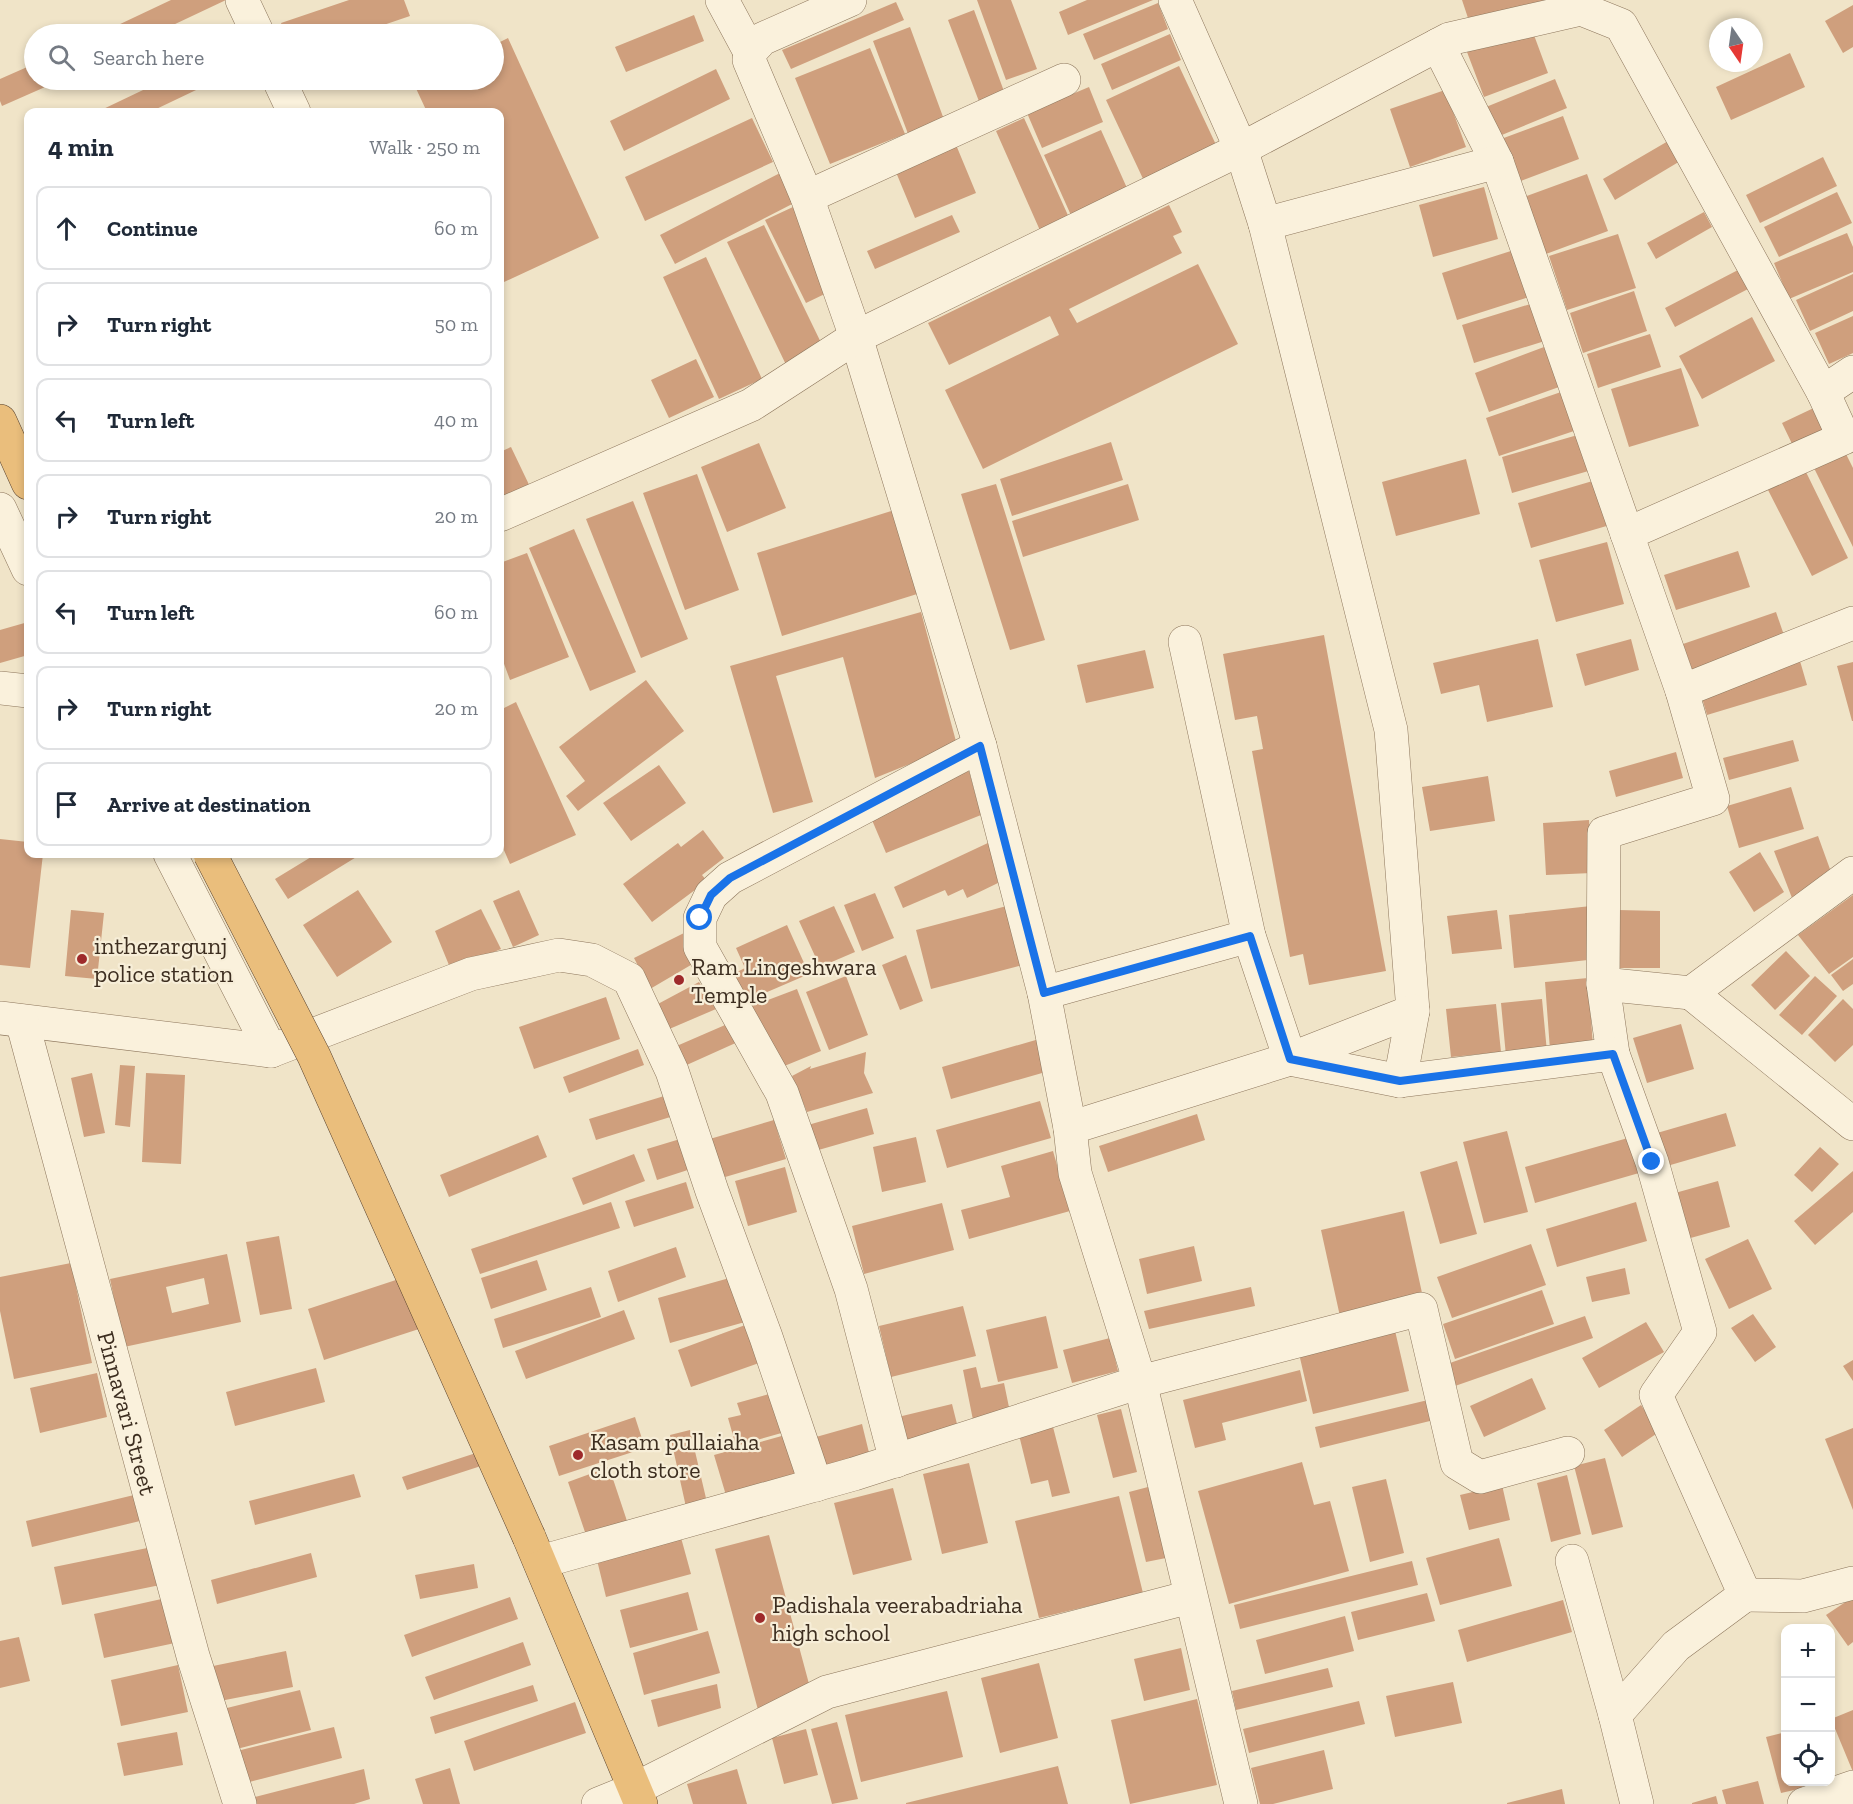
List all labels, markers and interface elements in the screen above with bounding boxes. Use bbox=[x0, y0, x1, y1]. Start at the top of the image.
north arrow bbox=[1709, 18, 1763, 72]
search box bbox=[24, 24, 504, 90]
icon: search bbox=[45, 41, 78, 74]
text: Search here bbox=[93, 44, 204, 71]
text: 4 min bbox=[48, 131, 114, 163]
text: Walk · 250 m bbox=[370, 135, 480, 159]
icon: ahead bbox=[50, 212, 83, 245]
text: Continue bbox=[107, 215, 198, 242]
text: 60 m bbox=[434, 216, 478, 240]
icon: right bbox=[50, 308, 83, 341]
text: Turn right bbox=[107, 311, 211, 338]
text: 50 m bbox=[434, 312, 478, 336]
icon: left bbox=[50, 404, 83, 437]
text: Turn left bbox=[107, 407, 194, 434]
text: 40 m bbox=[434, 408, 478, 432]
icon: right bbox=[50, 500, 83, 533]
text: Turn right bbox=[107, 503, 211, 530]
text: 20 m bbox=[434, 504, 478, 528]
icon: left bbox=[50, 596, 83, 629]
text: Turn left bbox=[107, 599, 194, 626]
text: 60 m bbox=[434, 600, 478, 624]
icon: right bbox=[50, 692, 83, 725]
text: Turn right bbox=[107, 695, 211, 722]
text: 20 m bbox=[434, 696, 478, 720]
icon: arrive bbox=[50, 788, 83, 821]
text: Arrive at destination bbox=[107, 791, 310, 818]
route start bbox=[686, 904, 712, 930]
place label: inthezargunj police station bbox=[94, 931, 233, 988]
marker: inthezargunj police station bbox=[75, 952, 89, 966]
place label: Ram Lingeshwara Temple bbox=[691, 952, 877, 1009]
marker: Ram Lingeshwara Temple bbox=[672, 973, 686, 987]
route end bbox=[1638, 1148, 1664, 1174]
street label: Pinnavari Street bbox=[92, 1328, 164, 1498]
place label: Kasam pullaiaha cloth store bbox=[590, 1427, 760, 1484]
marker: Kasam pullaiaha cloth store bbox=[571, 1448, 585, 1462]
place label: Padishala veerabadriaha high school bbox=[772, 1590, 1023, 1647]
marker: Padishala veerabadriaha high school bbox=[753, 1611, 767, 1625]
map controls bbox=[1781, 1624, 1835, 1786]
button: + bbox=[1781, 1624, 1835, 1678]
button: − bbox=[1781, 1678, 1835, 1732]
button: locate bbox=[1781, 1732, 1835, 1786]

